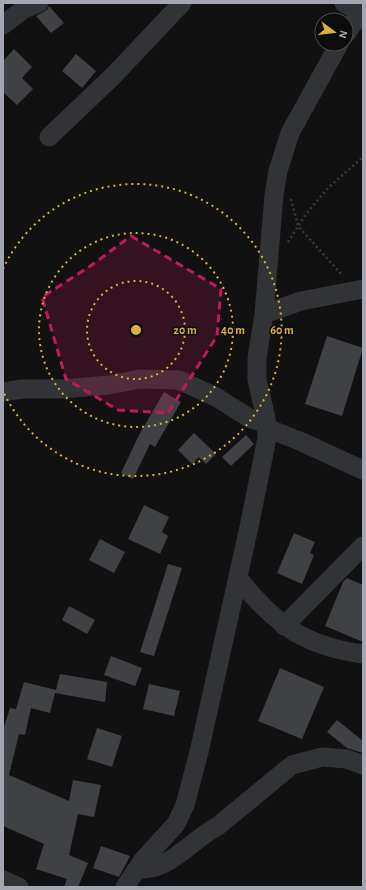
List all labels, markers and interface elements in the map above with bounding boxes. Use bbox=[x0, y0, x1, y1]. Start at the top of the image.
north arrow bbox=[314, 12, 354, 52]
text: N bbox=[337, 29, 349, 40]
centre of rings bbox=[129, 323, 143, 337]
text: 20 m bbox=[173, 324, 197, 336]
text: 40 m bbox=[221, 324, 245, 336]
text: 60 m bbox=[270, 324, 294, 336]

